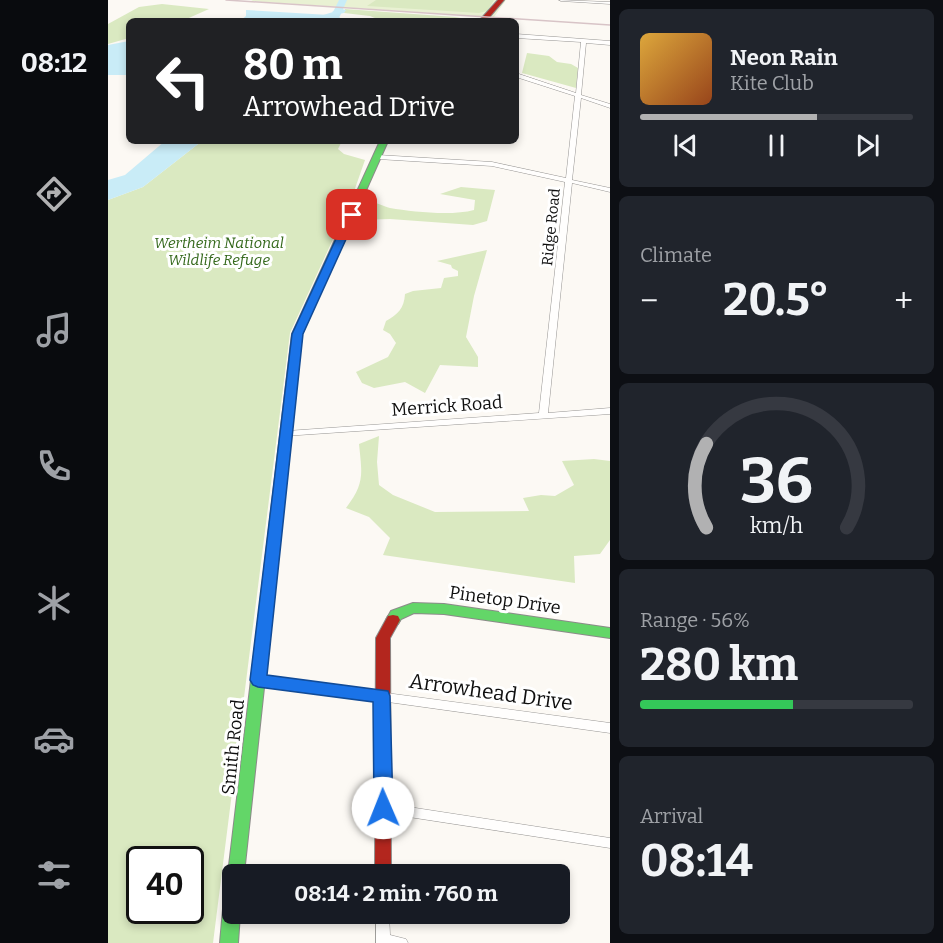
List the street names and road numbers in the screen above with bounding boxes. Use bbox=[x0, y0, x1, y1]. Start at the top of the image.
street label: Ridge Road bbox=[538, 187, 564, 267]
street label: Merrick Road bbox=[391, 391, 504, 421]
street label: Pinetop Drive bbox=[448, 581, 562, 619]
street label: Arrowhead Drive bbox=[408, 668, 574, 716]
street label: Smith Road bbox=[217, 698, 249, 796]

